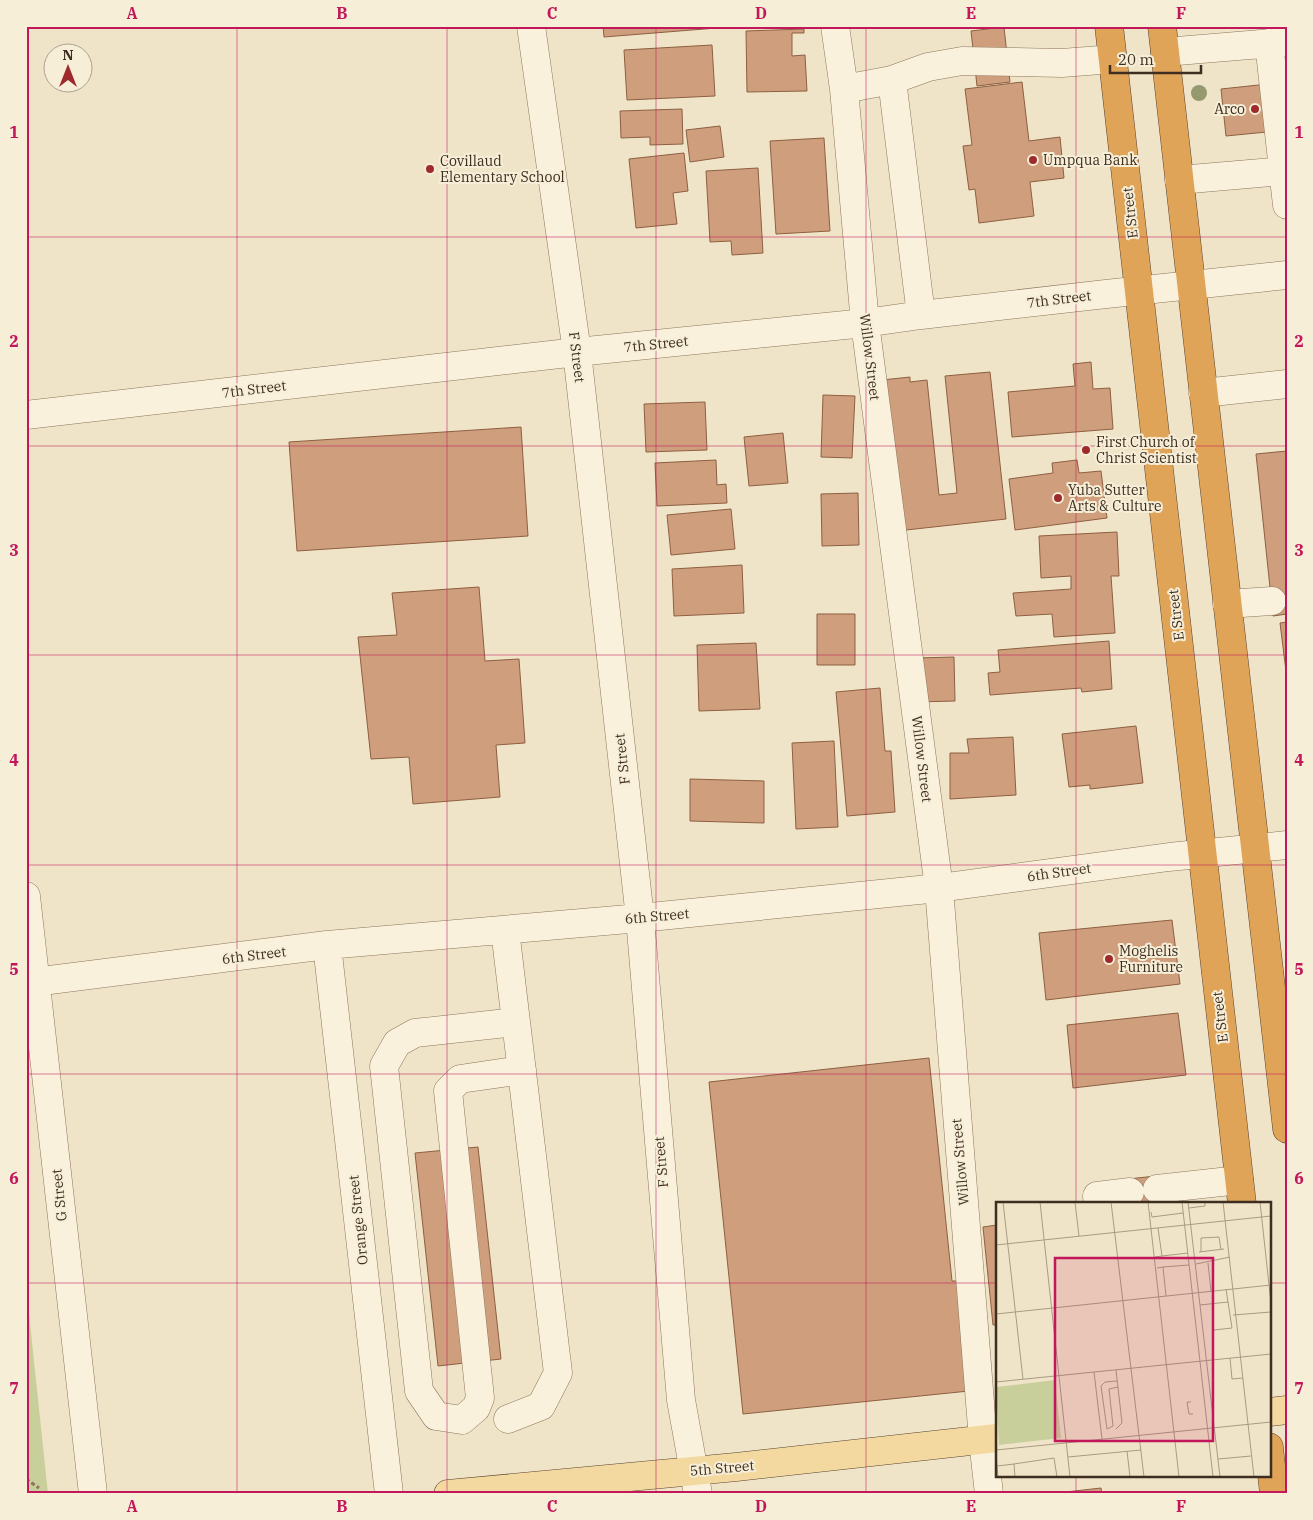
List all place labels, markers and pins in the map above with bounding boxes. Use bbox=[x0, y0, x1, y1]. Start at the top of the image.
place label: Arco bbox=[1214, 100, 1245, 118]
marker: Arco bbox=[1249, 103, 1261, 115]
place label: Umpqua Bank bbox=[1043, 151, 1138, 169]
place label: Covillaud Elementary School bbox=[440, 152, 565, 186]
marker: Umpqua Bank bbox=[1027, 154, 1039, 166]
marker: Covillaud Elementary School bbox=[424, 163, 436, 175]
place label: First Church of Christ Scientist bbox=[1096, 433, 1197, 467]
marker: First Church of Christ Scientist bbox=[1080, 444, 1092, 456]
place label: Yuba Sutter Arts & Culture bbox=[1068, 481, 1161, 515]
marker: Yuba Sutter Arts & Culture bbox=[1052, 492, 1064, 504]
place label: Moghelis Furniture bbox=[1119, 942, 1183, 976]
marker: Moghelis Furniture bbox=[1103, 953, 1115, 965]

